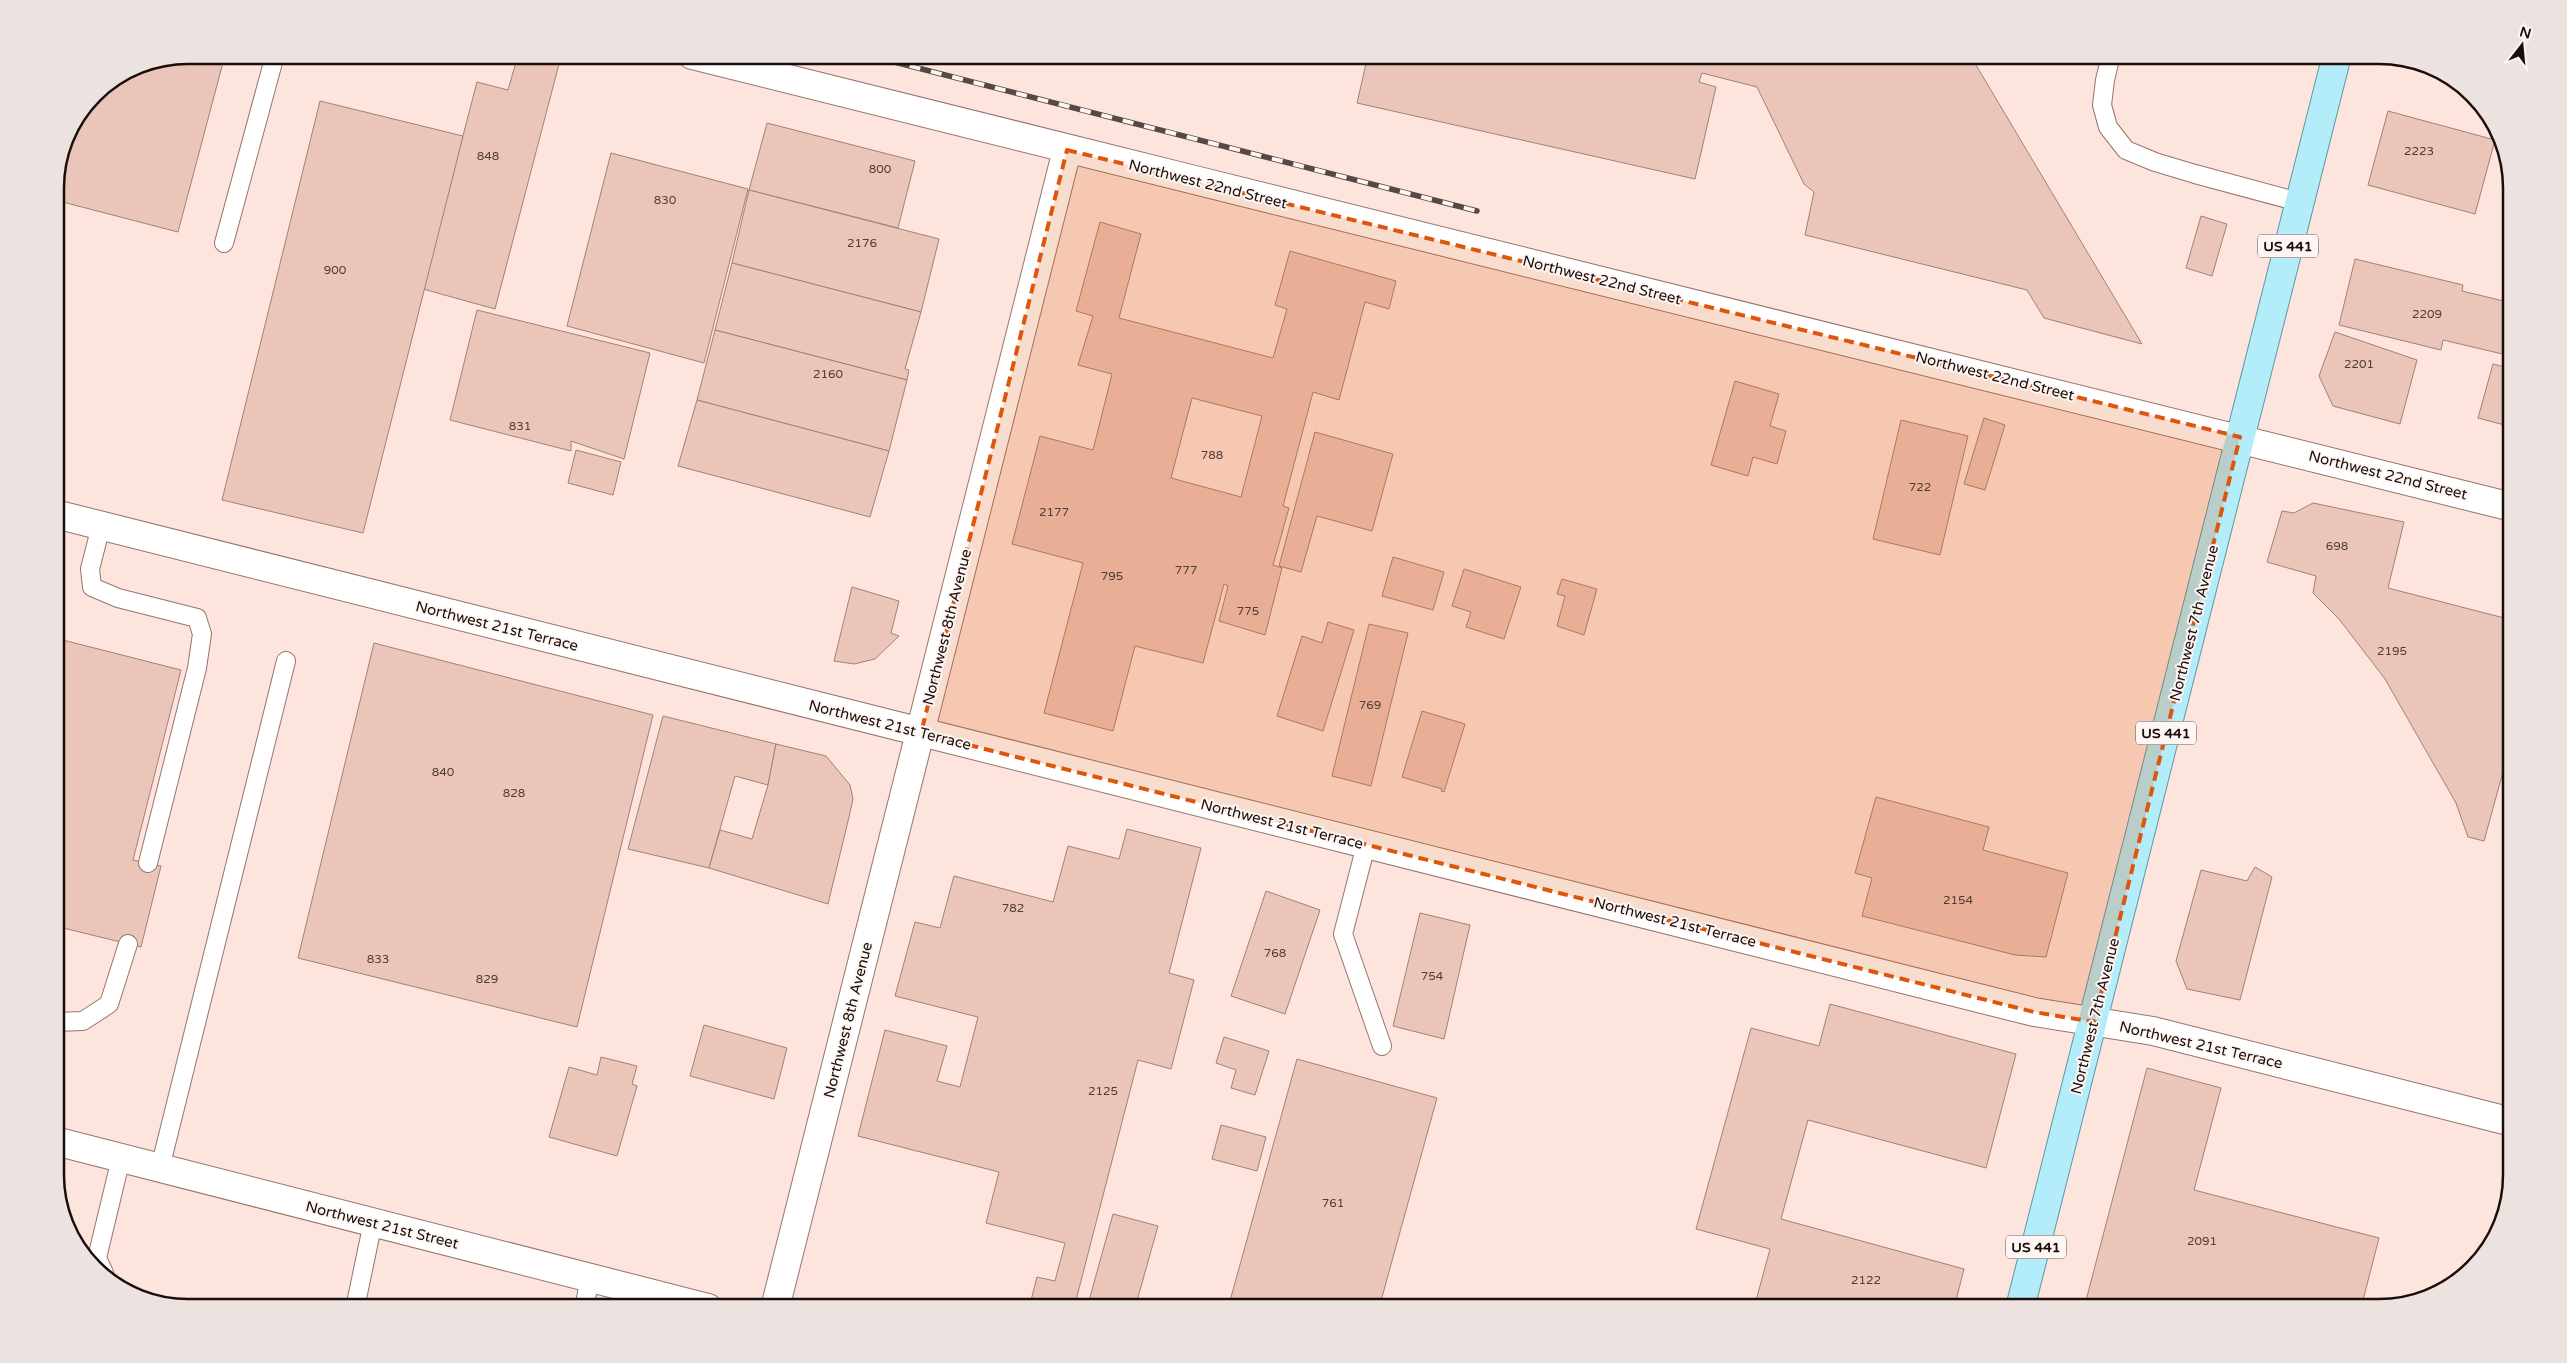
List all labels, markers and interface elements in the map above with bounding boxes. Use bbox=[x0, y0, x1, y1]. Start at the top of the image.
north arrow bbox=[2497, 20, 2547, 70]
text: N bbox=[2518, 23, 2533, 43]
house number: 2223 bbox=[2404, 144, 2434, 158]
house number: 848 bbox=[477, 149, 499, 163]
street label: Northwest 22nd Street bbox=[1127, 156, 1289, 212]
house number: 800 bbox=[869, 162, 892, 176]
house number: 830 bbox=[654, 193, 677, 207]
road number: US 441 bbox=[2258, 235, 2318, 258]
house number: 2176 bbox=[847, 236, 877, 250]
street label: Northwest 22nd Street bbox=[1521, 252, 1683, 308]
house number: 900 bbox=[324, 263, 347, 277]
house number: 2209 bbox=[2412, 307, 2442, 321]
street label: Northwest 22nd Street bbox=[1914, 348, 2076, 404]
house number: 2201 bbox=[2344, 357, 2374, 371]
house number: 2160 bbox=[813, 367, 844, 381]
house number: 831 bbox=[509, 419, 531, 433]
street label: Northwest 22nd Street bbox=[2307, 447, 2469, 503]
house number: 788 bbox=[1201, 448, 1223, 462]
house number: 722 bbox=[1909, 480, 1931, 494]
house number: 2177 bbox=[1039, 505, 1069, 519]
house number: 698 bbox=[2326, 539, 2348, 553]
street label: Northwest 7th Avenue bbox=[2166, 543, 2222, 703]
street label: Northwest 8th Avenue bbox=[919, 547, 975, 707]
house number: 777 bbox=[1175, 563, 1197, 577]
house number: 795 bbox=[1101, 569, 1123, 583]
street label: Northwest 21st Terrace bbox=[414, 597, 580, 655]
house number: 775 bbox=[1237, 604, 1259, 618]
house number: 2195 bbox=[2377, 644, 2407, 658]
street label: Northwest 21st Terrace bbox=[807, 696, 973, 754]
house number: 769 bbox=[1359, 698, 1381, 712]
road number: US 441 bbox=[2136, 721, 2196, 744]
house number: 840 bbox=[432, 765, 455, 779]
house number: 828 bbox=[503, 786, 525, 800]
street label: Northwest 21st Terrace bbox=[1199, 795, 1365, 853]
street label: Northwest 21st Terrace bbox=[1592, 893, 1758, 951]
house number: 2154 bbox=[1943, 893, 1974, 907]
house number: 782 bbox=[1002, 901, 1024, 915]
street label: Northwest 7th Avenue bbox=[2067, 936, 2123, 1096]
street label: Northwest 8th Avenue bbox=[820, 940, 876, 1100]
house number: 768 bbox=[1264, 946, 1286, 960]
house number: 833 bbox=[367, 952, 389, 966]
house number: 754 bbox=[1421, 969, 1444, 983]
house number: 829 bbox=[476, 972, 498, 986]
street label: Northwest 21st Terrace bbox=[2118, 1017, 2284, 1073]
house number: 2125 bbox=[1088, 1084, 1118, 1098]
house number: 761 bbox=[1322, 1196, 1344, 1210]
street label: Northwest 21st Street bbox=[304, 1197, 461, 1253]
house number: 2091 bbox=[2187, 1234, 2217, 1248]
road number: US 441 bbox=[2006, 1236, 2066, 1258]
house number: 2122 bbox=[1851, 1273, 1881, 1287]

